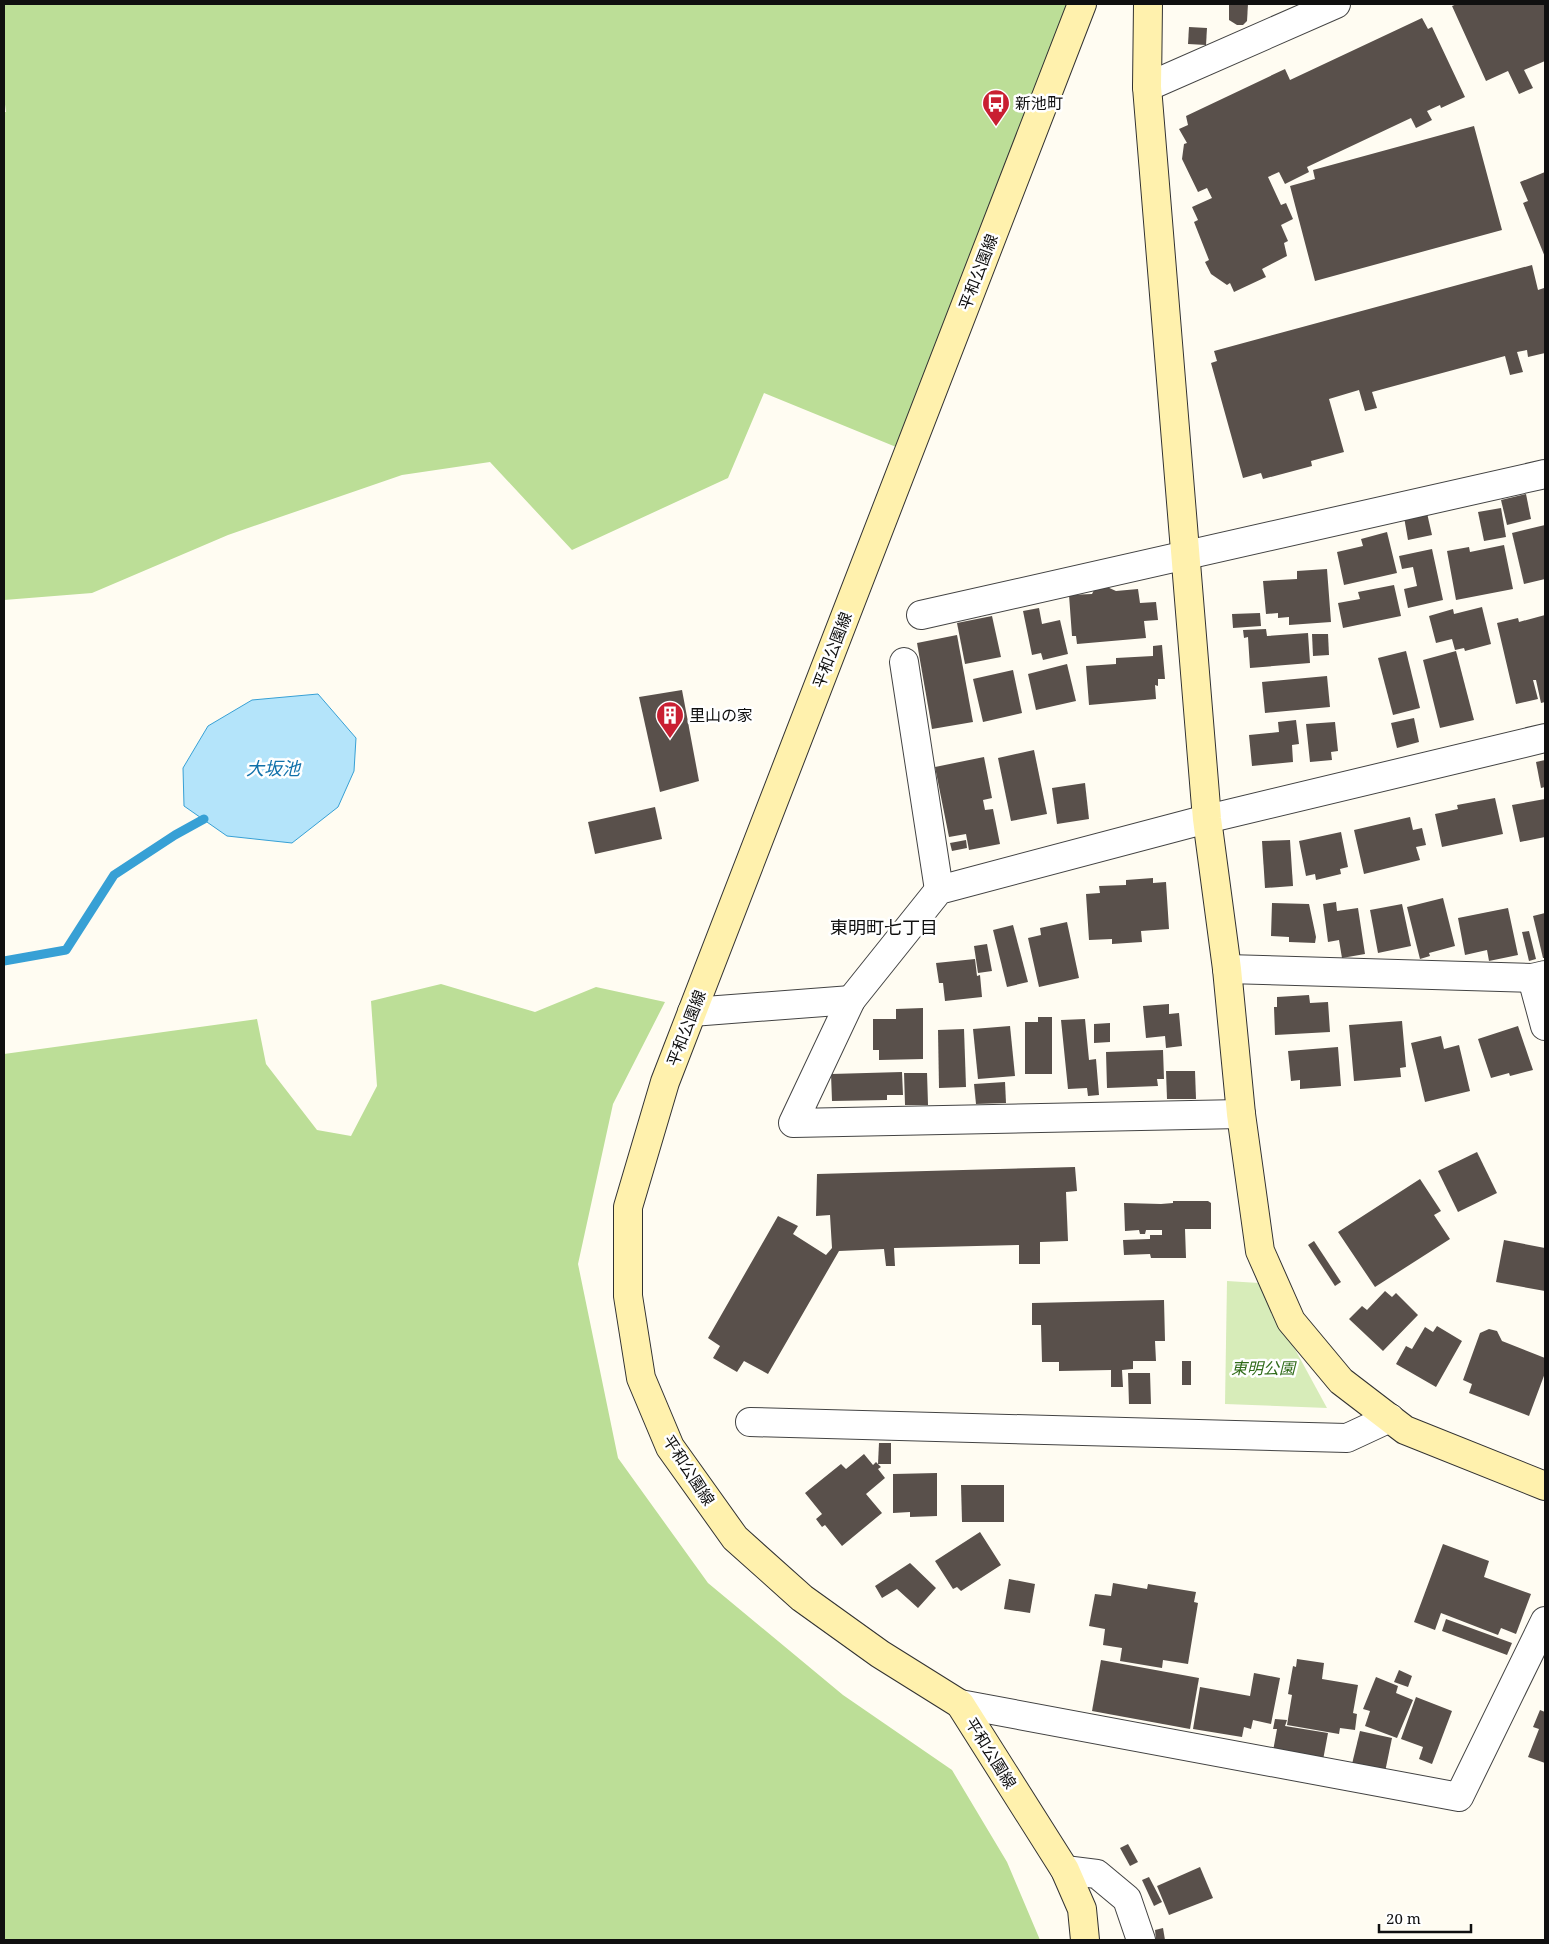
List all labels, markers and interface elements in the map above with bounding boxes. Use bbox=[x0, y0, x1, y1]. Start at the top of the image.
bus stop icon: 新池町 bbox=[981, 88, 1011, 127]
place label: 新池町 bbox=[1015, 92, 1063, 114]
street label: 平和公園線 bbox=[953, 231, 1003, 313]
street label: 平和公園線 bbox=[807, 609, 857, 691]
building icon: 里山の家 bbox=[655, 700, 685, 739]
place label: 里山の家 bbox=[689, 704, 753, 726]
water label: 大坂池 bbox=[246, 756, 302, 780]
district label: 東明町七丁目 bbox=[830, 915, 938, 939]
street label: 平和公園線 bbox=[661, 987, 711, 1069]
park label: 東明公園 bbox=[1231, 1357, 1297, 1379]
street label: 平和公園線 bbox=[658, 1430, 720, 1510]
street label: 平和公園線 bbox=[960, 1713, 1022, 1793]
scale bar bbox=[1379, 1902, 1472, 1934]
text: 20 m bbox=[1386, 1908, 1421, 1928]

